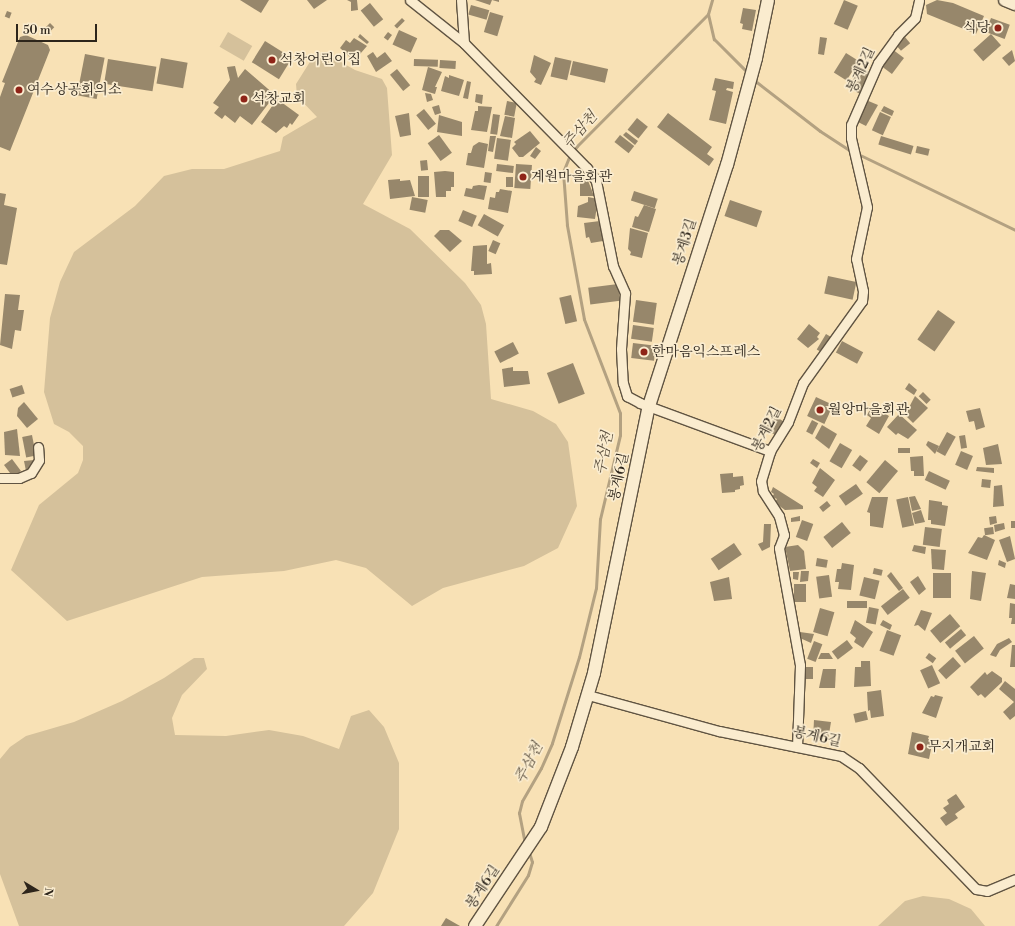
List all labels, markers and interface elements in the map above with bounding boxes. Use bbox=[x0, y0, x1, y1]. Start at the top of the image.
scale bar bbox=[18, 16, 99, 42]
place label: 식당 bbox=[963, 20, 990, 36]
text: 50 m bbox=[23, 23, 51, 38]
marker: 식당 bbox=[993, 23, 1003, 33]
street label: 봉계2길 bbox=[843, 44, 879, 96]
place label: 석창어린이집 bbox=[280, 52, 361, 68]
marker: 석창어린이집 bbox=[267, 55, 277, 65]
place label: 여수상공회의소 bbox=[27, 82, 122, 98]
marker: 여수상공회의소 bbox=[14, 85, 24, 95]
place label: 석창교회 bbox=[252, 91, 306, 107]
marker: 석창교회 bbox=[239, 94, 249, 104]
water label: 주삼천 bbox=[559, 108, 601, 152]
place label: 계원마을회관 bbox=[531, 169, 612, 185]
marker: 계원마을회관 bbox=[518, 172, 528, 182]
street label: 봉계3길 bbox=[670, 216, 700, 268]
place label: 한마음익스프레스 bbox=[652, 344, 760, 360]
marker: 한마음익스프레스 bbox=[639, 347, 649, 357]
place label: 월앙마을회관 bbox=[828, 402, 909, 418]
street label: 봉계2길 bbox=[748, 404, 786, 454]
marker: 월앙마을회관 bbox=[815, 405, 825, 415]
water label: 주삼천 bbox=[591, 430, 617, 476]
street label: 봉계6길 bbox=[606, 451, 632, 503]
street label: 봉계6길 bbox=[791, 723, 843, 751]
place label: 무지개교회 bbox=[928, 739, 996, 755]
water label: 주삼천 bbox=[511, 740, 547, 786]
marker: 무지개교회 bbox=[915, 742, 925, 752]
street label: 봉계6길 bbox=[462, 862, 504, 912]
north arrow bbox=[16, 870, 56, 910]
text: N bbox=[40, 887, 55, 898]

